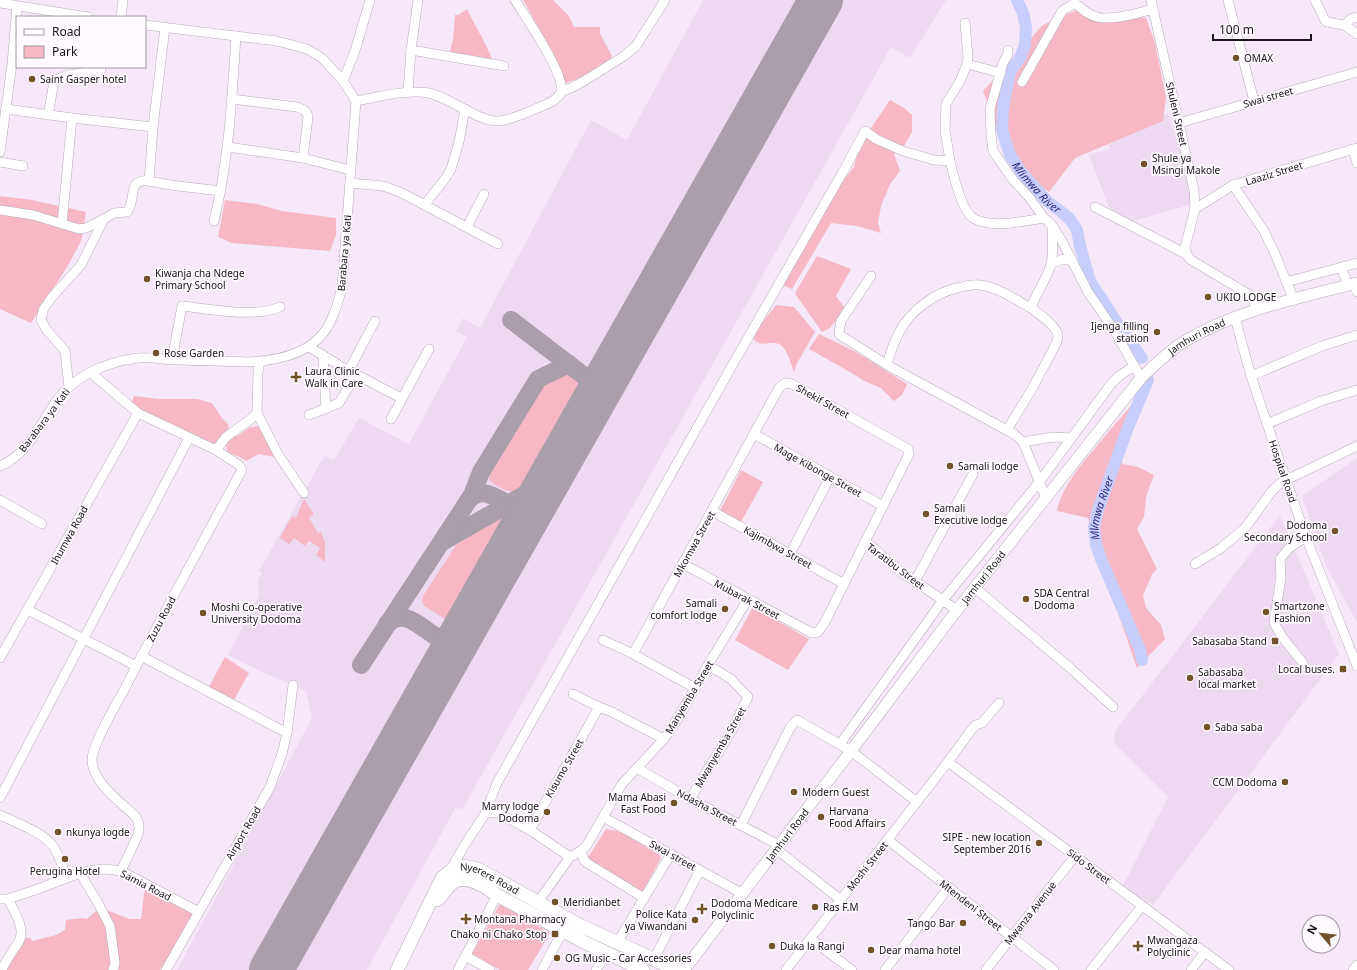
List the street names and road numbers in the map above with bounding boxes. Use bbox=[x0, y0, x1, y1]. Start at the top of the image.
street label: Shuleni Street bbox=[1163, 81, 1191, 148]
street label: Swai street bbox=[1241, 83, 1295, 111]
street label: Laaziz Street bbox=[1244, 158, 1305, 188]
street label: Barabara ya Kati bbox=[334, 214, 354, 292]
street label: Jamhuri Road bbox=[1164, 315, 1227, 358]
street label: Shekif Street bbox=[794, 381, 853, 422]
street label: Barabara ya Kati bbox=[15, 385, 73, 455]
street label: Hospital Road bbox=[1266, 438, 1300, 504]
street label: Mage Kibonge Street bbox=[772, 440, 865, 500]
street label: Ihumwa Road bbox=[47, 503, 91, 567]
street label: Mkomwa Street bbox=[670, 508, 718, 580]
street label: Kajimbwa Street bbox=[741, 522, 815, 572]
street label: Taratibu Street bbox=[864, 540, 928, 593]
street label: Jamhuri Road bbox=[957, 548, 1008, 607]
street label: Mubarak Street bbox=[712, 576, 783, 622]
street label: Zuzu Road bbox=[143, 594, 179, 644]
street label: Manyemba Street bbox=[662, 657, 717, 736]
street label: Mwanyemba Street bbox=[691, 704, 749, 790]
street label: Kisumo Street bbox=[542, 736, 587, 800]
street label: Ndasha Street bbox=[674, 785, 740, 829]
street label: Airport Road bbox=[222, 804, 264, 862]
street label: Jamhuri Road bbox=[762, 805, 812, 865]
street label: Swai street bbox=[647, 836, 699, 874]
street label: Moshi Street bbox=[843, 838, 891, 894]
street label: Sido Street bbox=[1065, 845, 1114, 887]
street label: Nyerere Road bbox=[460, 859, 522, 897]
street label: Samia Road bbox=[118, 866, 174, 904]
street label: Mtendeni Street bbox=[937, 876, 1005, 934]
street label: Mwanza Avenue bbox=[1001, 878, 1059, 948]

